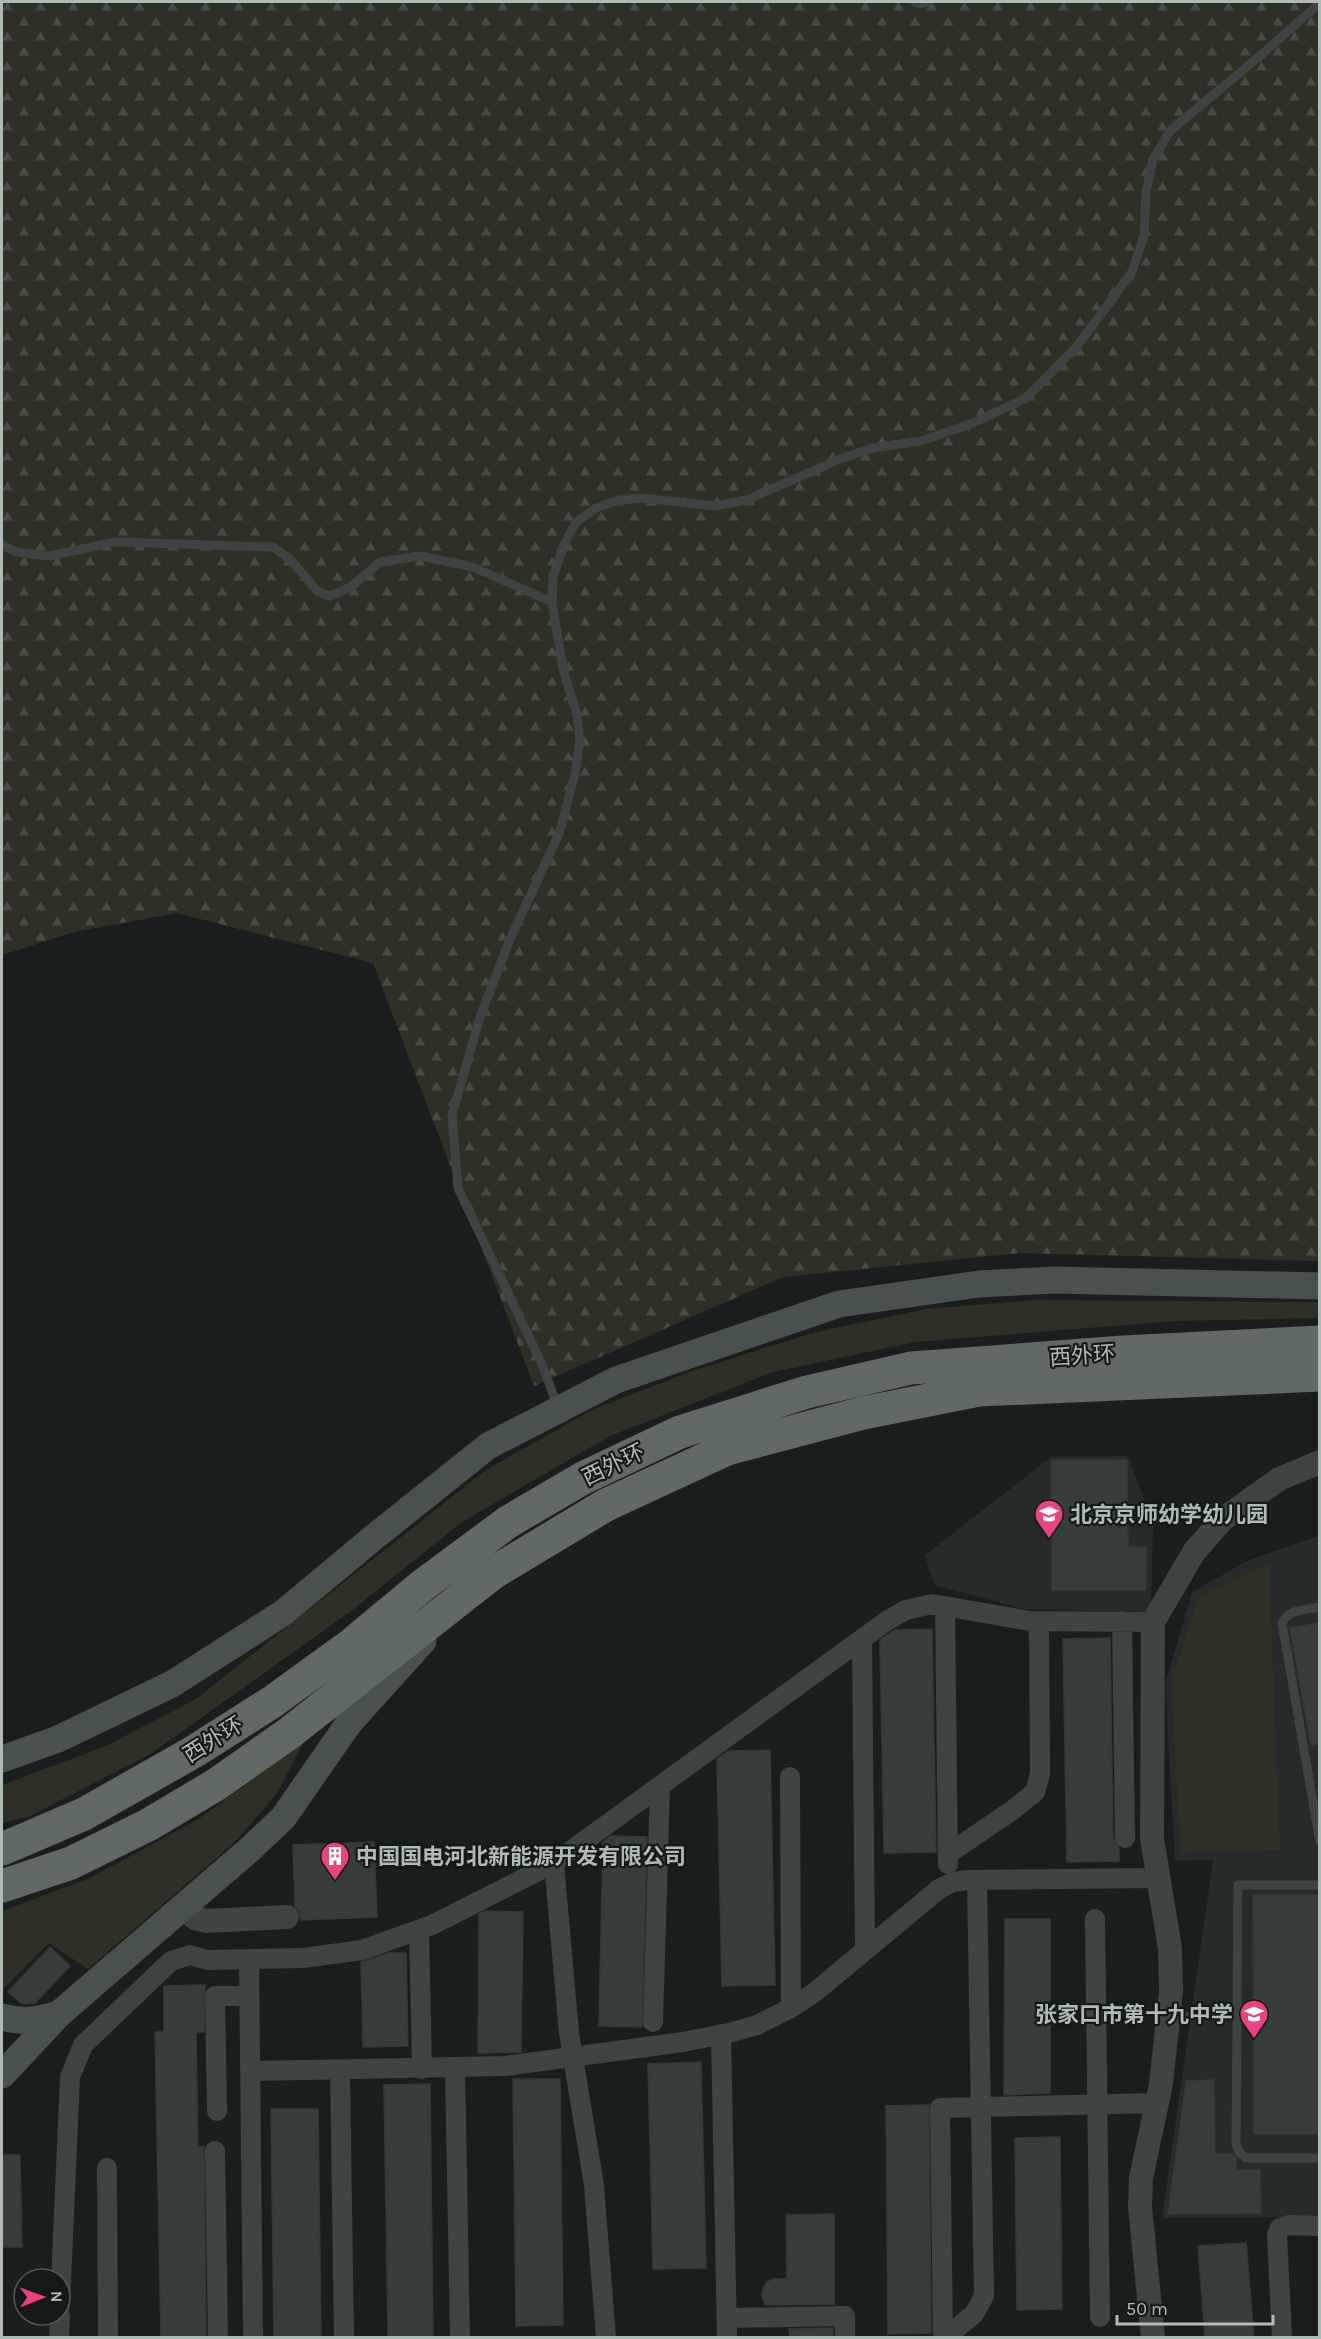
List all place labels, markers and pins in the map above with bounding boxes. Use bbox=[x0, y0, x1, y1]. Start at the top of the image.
school or university icon: 北京京师幼学幼儿园 bbox=[1033, 1498, 1065, 1540]
place label: 北京京师幼学幼儿园 bbox=[1070, 1502, 1268, 1528]
building icon: 中国国电河北新能源开发有限公司 bbox=[319, 1840, 351, 1882]
place label: 中国国电河北新能源开发有限公司 bbox=[356, 1844, 686, 1870]
school or university icon: 张家口市第十九中学 bbox=[1238, 1998, 1270, 2040]
place label: 张家口市第十九中学 bbox=[1035, 2002, 1233, 2028]

